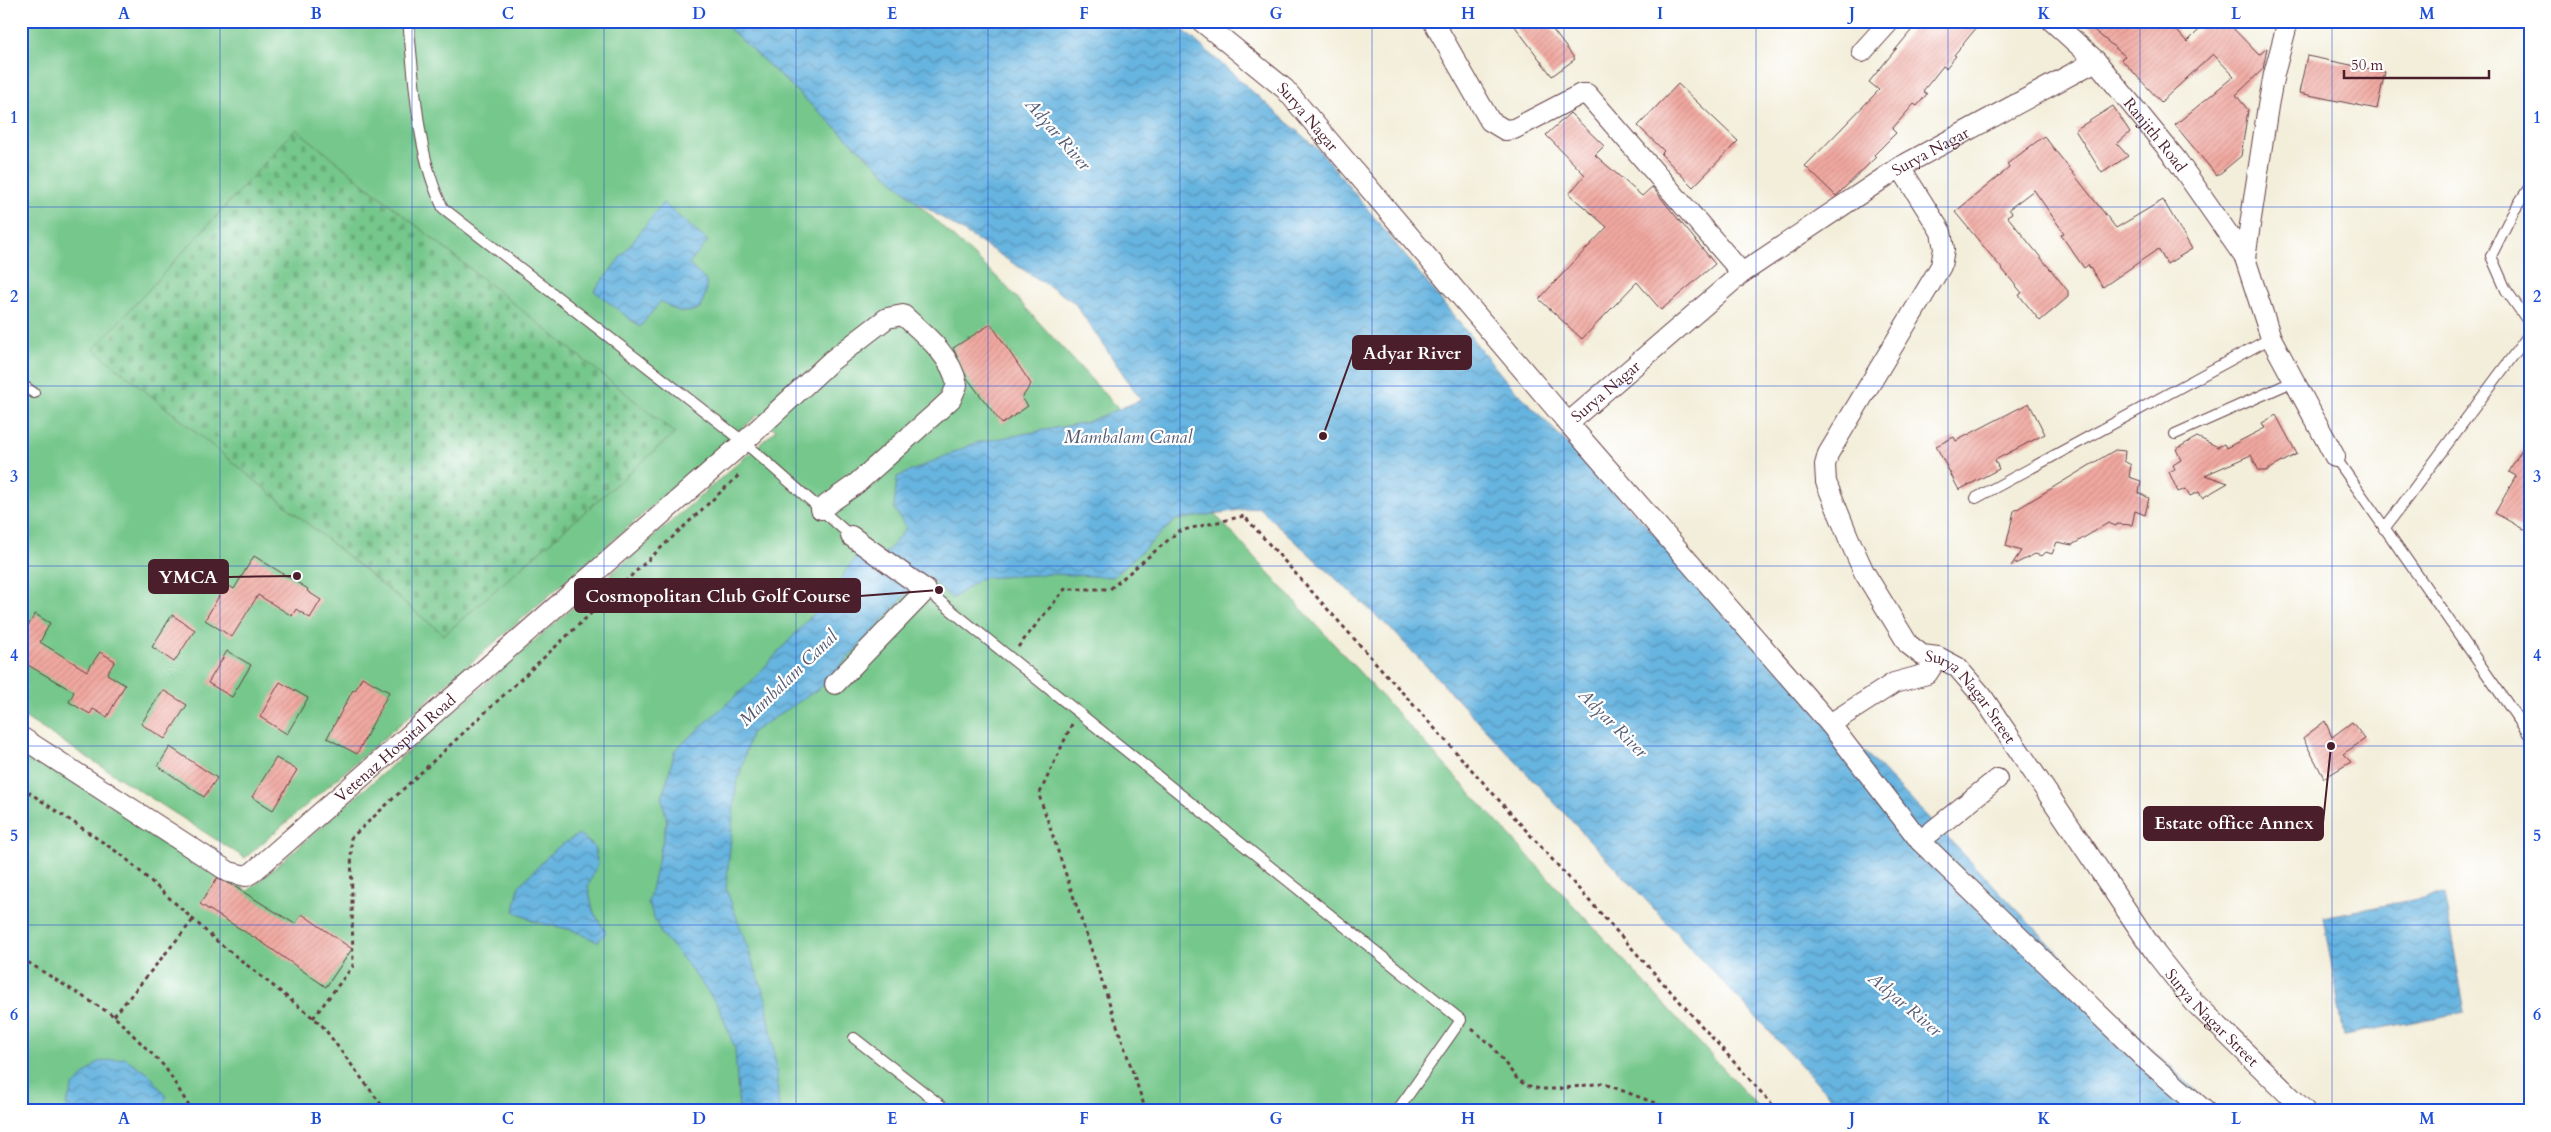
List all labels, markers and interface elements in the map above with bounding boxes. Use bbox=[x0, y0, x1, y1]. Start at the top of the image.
text: A bbox=[118, 3, 130, 25]
text: B bbox=[310, 3, 322, 25]
text: C bbox=[502, 3, 514, 25]
text: D bbox=[692, 3, 706, 25]
text: E bbox=[887, 3, 897, 25]
text: F bbox=[1079, 3, 1089, 25]
text: G bbox=[1269, 3, 1283, 25]
text: H bbox=[1461, 3, 1475, 25]
text: I bbox=[1657, 3, 1663, 25]
text: J bbox=[1847, 3, 1855, 25]
text: K bbox=[2038, 3, 2051, 25]
text: L bbox=[2231, 3, 2242, 25]
text: M bbox=[2419, 3, 2435, 25]
scale bar bbox=[2344, 48, 2488, 80]
text: 50 m bbox=[2351, 55, 2383, 75]
street label: Surya Nagar bbox=[1272, 77, 1343, 157]
water label: Adyar River bbox=[1018, 92, 1097, 177]
street label: Ranjith Road bbox=[2118, 93, 2192, 177]
text: 1 bbox=[10, 107, 18, 129]
text: 1 bbox=[2533, 107, 2541, 129]
street label: Surya Nagar bbox=[1888, 122, 1973, 182]
text: 2 bbox=[10, 286, 18, 308]
text: 2 bbox=[2533, 286, 2541, 308]
callout: Adyar River bbox=[1353, 336, 1471, 369]
text: Adyar River bbox=[1363, 341, 1462, 366]
street label: Surya Nagar bbox=[1567, 356, 1645, 428]
water label: Mambalam Canal bbox=[1064, 425, 1193, 450]
text: 3 bbox=[10, 466, 18, 488]
text: 3 bbox=[2533, 466, 2541, 488]
callout: YMCA bbox=[149, 560, 228, 593]
text: YMCA bbox=[159, 565, 218, 590]
callout: Cosmopolitan Club Golf Course bbox=[575, 579, 860, 612]
text: Cosmopolitan Club Golf Course bbox=[585, 584, 851, 609]
water label: Mambalam Canal bbox=[733, 624, 844, 732]
text: 4 bbox=[10, 645, 18, 667]
street label: Surya Nagar Street bbox=[1924, 645, 2021, 748]
text: 4 bbox=[2533, 645, 2541, 667]
water label: Adyar River bbox=[1572, 682, 1654, 764]
street label: Vetenaz Hospital Road bbox=[330, 689, 461, 808]
callout: Estate office Annex bbox=[2144, 807, 2323, 840]
text: Estate office Annex bbox=[2154, 811, 2314, 836]
text: 5 bbox=[10, 825, 18, 847]
text: 5 bbox=[2533, 825, 2541, 847]
street label: Surya Nagar Street bbox=[2160, 964, 2263, 1072]
water label: Adyar River bbox=[1862, 966, 1948, 1043]
text: 6 bbox=[10, 1004, 18, 1026]
text: 6 bbox=[2533, 1004, 2541, 1026]
text: A bbox=[118, 1108, 130, 1130]
text: B bbox=[310, 1108, 322, 1130]
text: C bbox=[502, 1108, 514, 1130]
text: D bbox=[692, 1108, 706, 1130]
text: E bbox=[887, 1108, 897, 1130]
text: F bbox=[1079, 1108, 1089, 1130]
text: G bbox=[1269, 1108, 1283, 1130]
text: H bbox=[1461, 1108, 1475, 1130]
text: I bbox=[1657, 1108, 1663, 1130]
text: J bbox=[1847, 1108, 1855, 1130]
text: K bbox=[2038, 1108, 2051, 1130]
text: L bbox=[2231, 1108, 2242, 1130]
text: M bbox=[2419, 1108, 2435, 1130]

